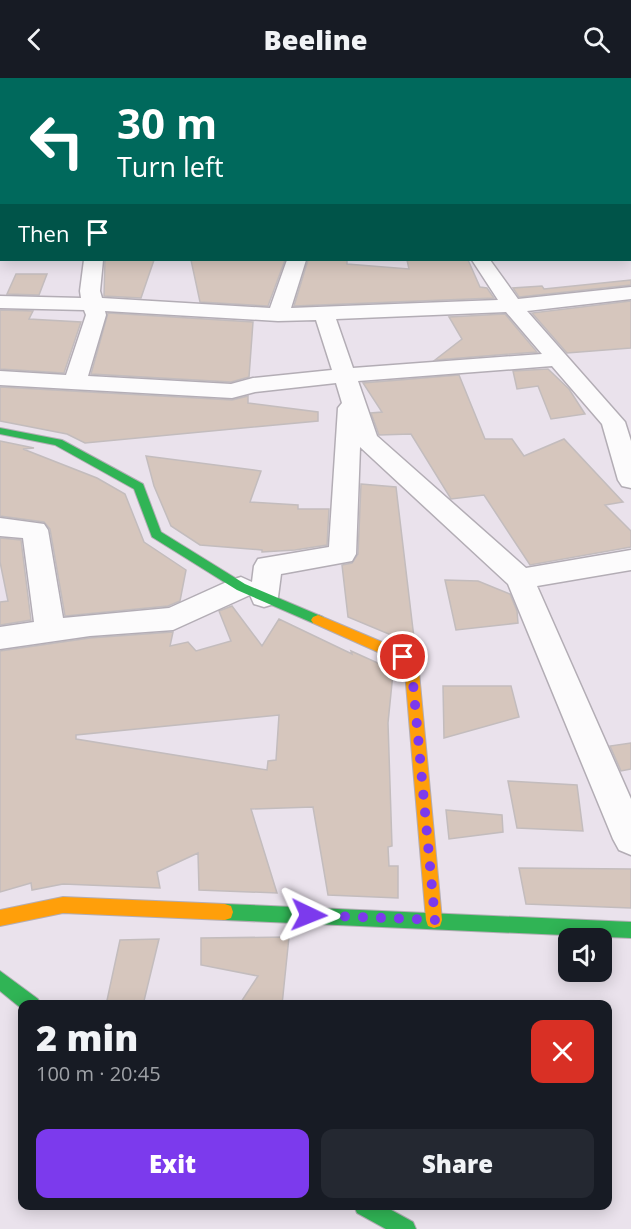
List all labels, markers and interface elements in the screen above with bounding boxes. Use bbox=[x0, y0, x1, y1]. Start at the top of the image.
text: Beeline bbox=[264, 21, 367, 58]
icon: back bbox=[18, 23, 51, 56]
icon: search bbox=[580, 23, 613, 56]
text: 30 m bbox=[117, 94, 217, 151]
icon: left bbox=[18, 102, 96, 180]
text: Turn left bbox=[117, 148, 224, 185]
icon: arrive bbox=[81, 216, 114, 249]
text: Then bbox=[18, 218, 69, 248]
pin bbox=[377, 631, 428, 682]
icon: arrive bbox=[386, 640, 419, 673]
position arrow bbox=[277, 883, 341, 947]
map controls bbox=[558, 928, 612, 982]
button: sound bbox=[558, 928, 612, 982]
text: 2 min bbox=[36, 1013, 138, 1062]
button: close bbox=[531, 1020, 594, 1083]
text: 100 m · 20:45 bbox=[36, 1060, 161, 1087]
button: Exit bbox=[36, 1129, 309, 1198]
button: Share bbox=[321, 1129, 594, 1198]

